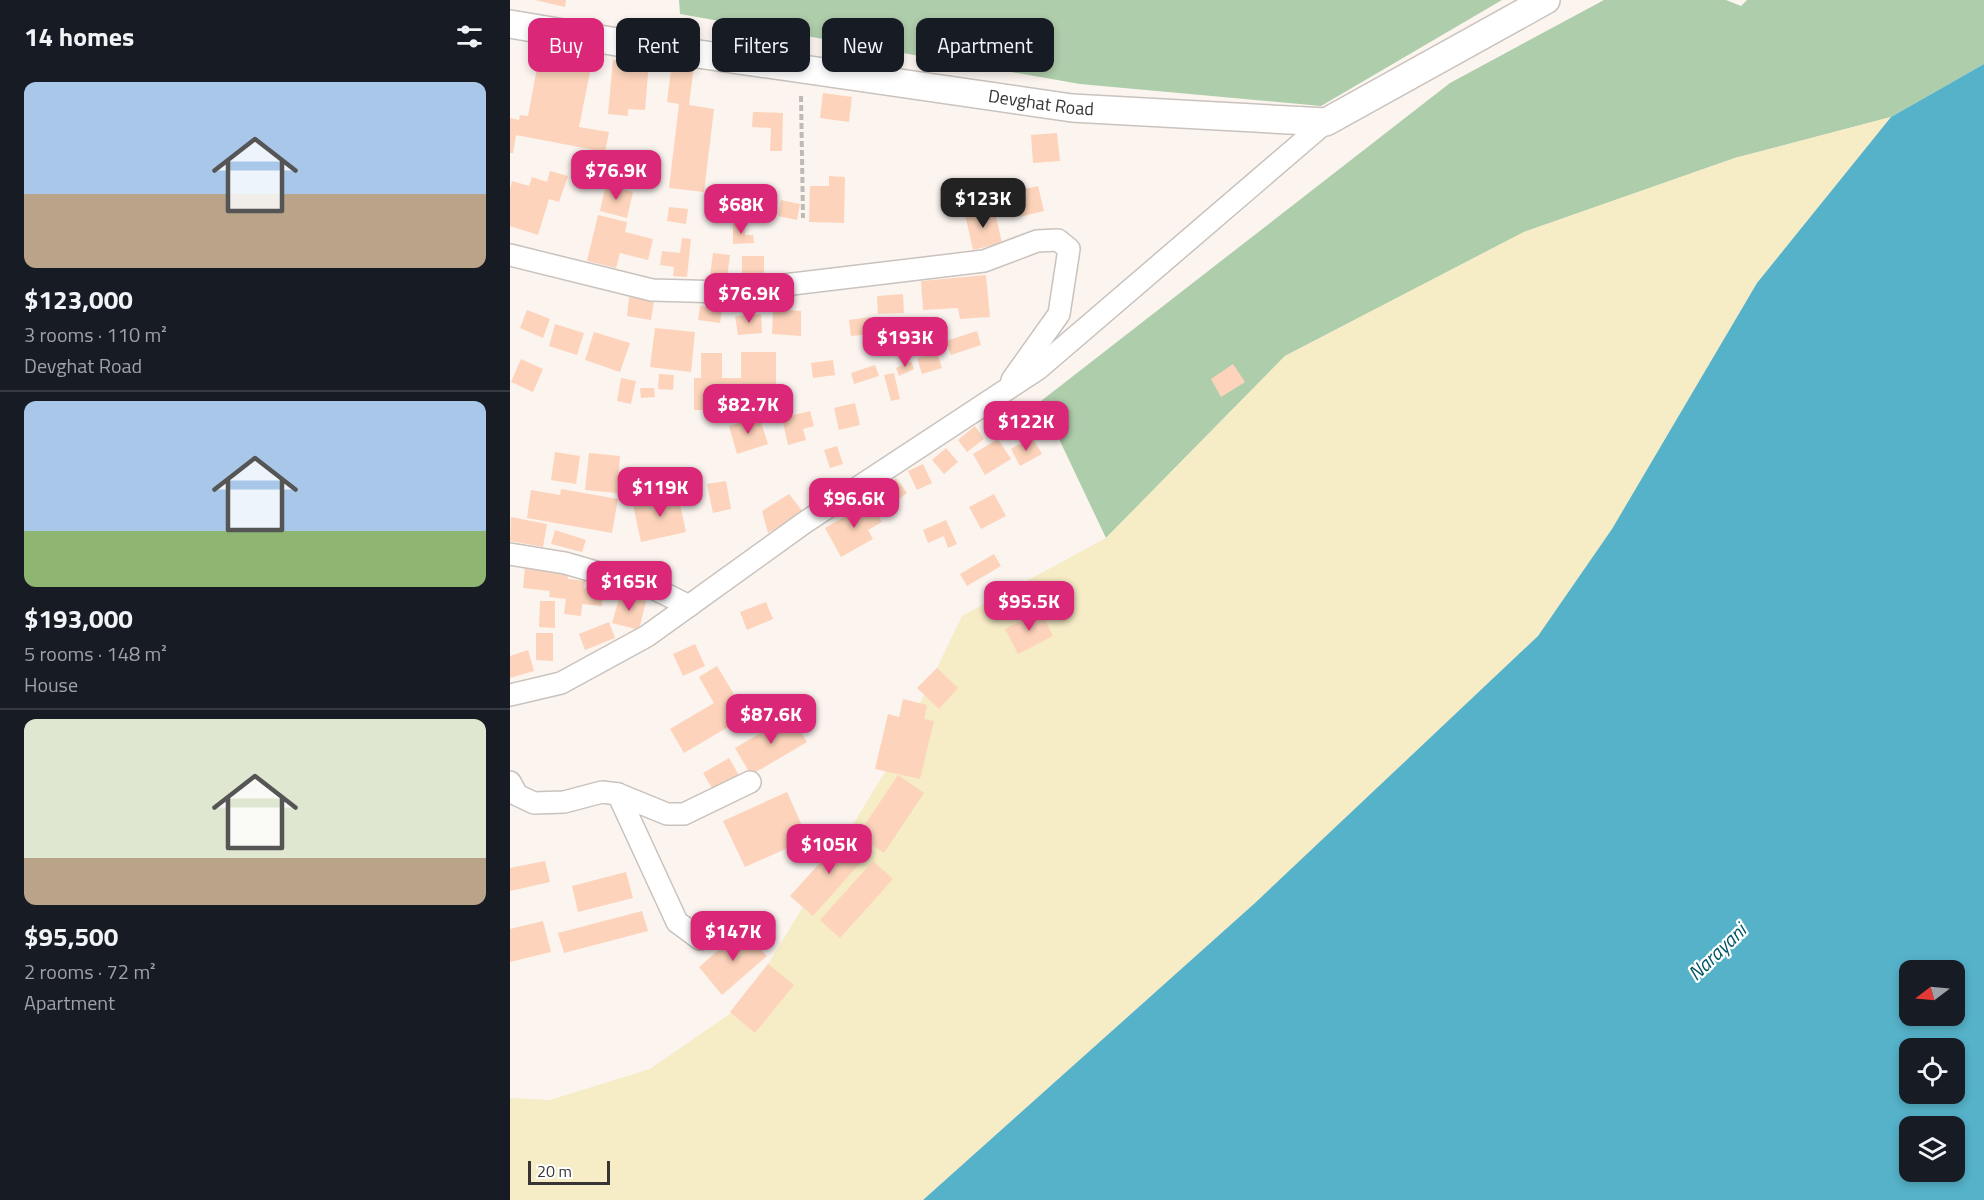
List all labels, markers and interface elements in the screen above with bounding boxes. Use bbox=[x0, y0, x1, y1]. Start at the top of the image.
text: 14 homes bbox=[24, 17, 134, 56]
chip: Buy bbox=[528, 18, 604, 72]
chip: Rent bbox=[616, 18, 700, 72]
chip: Filters bbox=[712, 18, 810, 72]
chip: New bbox=[822, 18, 904, 72]
chip: Apartment bbox=[916, 18, 1054, 72]
icon: filters bbox=[453, 20, 486, 53]
street label: Devghat Road bbox=[987, 82, 1095, 122]
icon: home bbox=[201, 121, 309, 229]
pin: $76.9K bbox=[567, 150, 665, 201]
text: $76.9K bbox=[585, 154, 647, 185]
pin: $123K bbox=[941, 178, 1025, 229]
text: $123K bbox=[955, 182, 1011, 213]
pin: $68K bbox=[705, 184, 777, 235]
text: $68K bbox=[718, 188, 764, 219]
pin: $76.9K bbox=[700, 273, 798, 324]
text: $76.9K bbox=[718, 277, 780, 308]
text: $123,000 bbox=[24, 280, 133, 319]
pin: $193K bbox=[863, 317, 947, 368]
text: 3 rooms · 110 m² bbox=[24, 319, 167, 350]
text: $193K bbox=[877, 321, 933, 352]
text: Devghat Road bbox=[24, 350, 142, 381]
pin: $82.7K bbox=[699, 384, 797, 435]
text: $82.7K bbox=[717, 388, 779, 419]
pin: $122K bbox=[984, 401, 1068, 452]
text: $122K bbox=[998, 405, 1054, 436]
icon: home bbox=[201, 440, 309, 548]
pin: $119K bbox=[618, 467, 702, 518]
text: $119K bbox=[632, 471, 688, 502]
pin: $96.6K bbox=[805, 478, 903, 529]
text: $96.6K bbox=[823, 482, 885, 513]
pin: $165K bbox=[587, 561, 671, 612]
text: $165K bbox=[601, 565, 657, 596]
pin: $95.5K bbox=[980, 581, 1078, 632]
text: $95.5K bbox=[998, 585, 1060, 616]
text: $193,000 bbox=[24, 599, 133, 638]
text: 5 rooms · 148 m² bbox=[24, 638, 167, 669]
text: House bbox=[24, 669, 78, 700]
pin: $87.6K bbox=[722, 694, 820, 745]
text: $87.6K bbox=[740, 698, 802, 729]
icon: home bbox=[201, 758, 309, 866]
pin: $105K bbox=[787, 824, 871, 875]
text: $105K bbox=[801, 828, 857, 859]
pin: $147K bbox=[691, 911, 775, 962]
water label: Narayani bbox=[1680, 914, 1755, 988]
text: $147K bbox=[705, 915, 761, 946]
text: $95,500 bbox=[24, 917, 118, 956]
text: 2 rooms · 72 m² bbox=[24, 956, 156, 987]
north arrow bbox=[1899, 960, 1965, 1026]
map controls bbox=[1899, 960, 1965, 1182]
text: Apartment bbox=[24, 987, 115, 1018]
button: locate bbox=[1899, 1038, 1965, 1104]
button: layers bbox=[1899, 1116, 1965, 1182]
scale bar bbox=[528, 1158, 610, 1186]
text: 20 m bbox=[537, 1159, 572, 1183]

